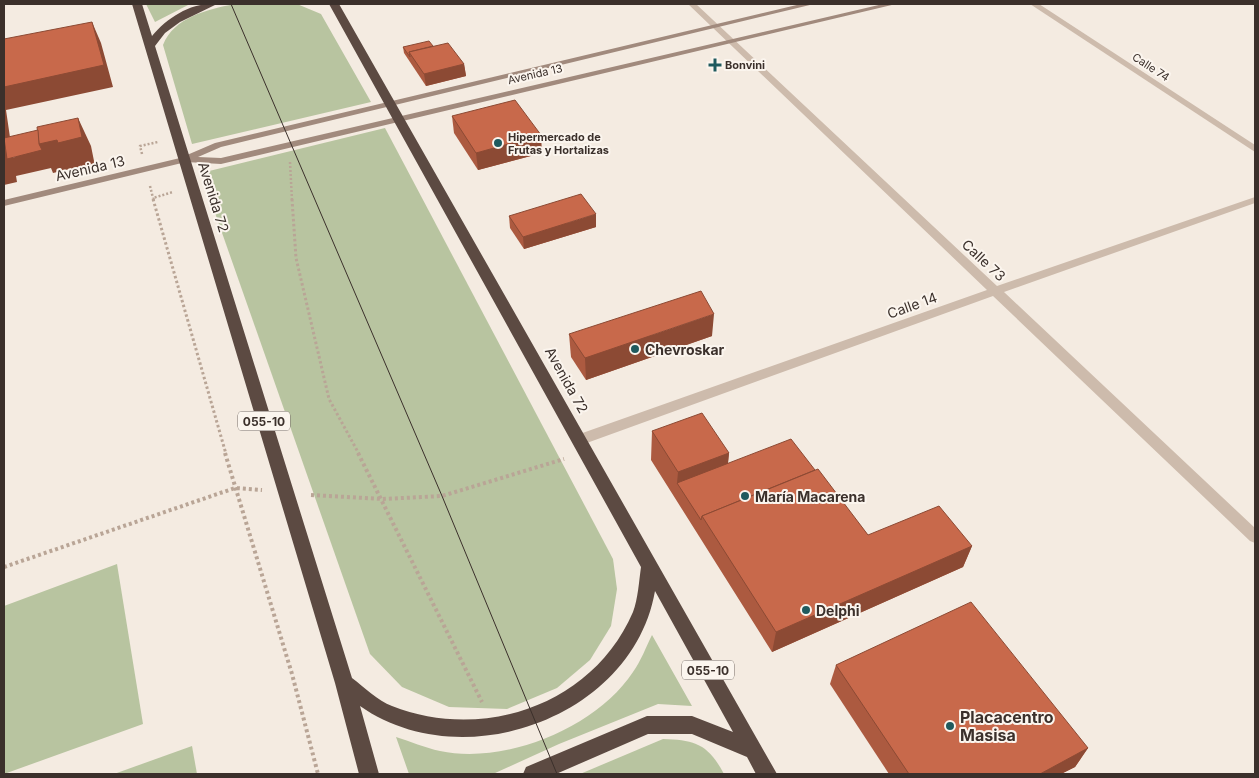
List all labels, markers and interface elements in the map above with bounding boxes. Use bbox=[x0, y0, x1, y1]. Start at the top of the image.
street label: Calle 74 bbox=[1130, 50, 1172, 84]
place label: Bonvini bbox=[725, 58, 765, 72]
marker: Bonvini bbox=[709, 59, 721, 71]
street label: Avenida 13 bbox=[506, 61, 564, 87]
place label: Hipermercado de Frutas y Hortalizas bbox=[508, 130, 609, 157]
marker: Hipermercado de Frutas y Hortalizas bbox=[492, 137, 504, 149]
street label: Avenida 13 bbox=[54, 152, 126, 184]
street label: Avenida 72 bbox=[195, 160, 233, 234]
street label: Calle 73 bbox=[959, 236, 1009, 284]
street label: Calle 14 bbox=[885, 288, 939, 322]
place label: Chevroskar bbox=[645, 341, 725, 358]
marker: Chevroskar bbox=[629, 343, 641, 355]
street label: Avenida 72 bbox=[542, 344, 592, 416]
road number: 055-10 bbox=[238, 412, 290, 431]
place label: María Macarena bbox=[755, 488, 865, 505]
marker: María Macarena bbox=[739, 490, 751, 502]
place label: Delphi bbox=[816, 602, 860, 619]
marker: Delphi bbox=[800, 604, 812, 616]
road number: 055-10 bbox=[682, 660, 734, 680]
place label: Placacentro Masisa bbox=[960, 707, 1054, 745]
marker: Placacentro Masisa bbox=[944, 720, 956, 732]

